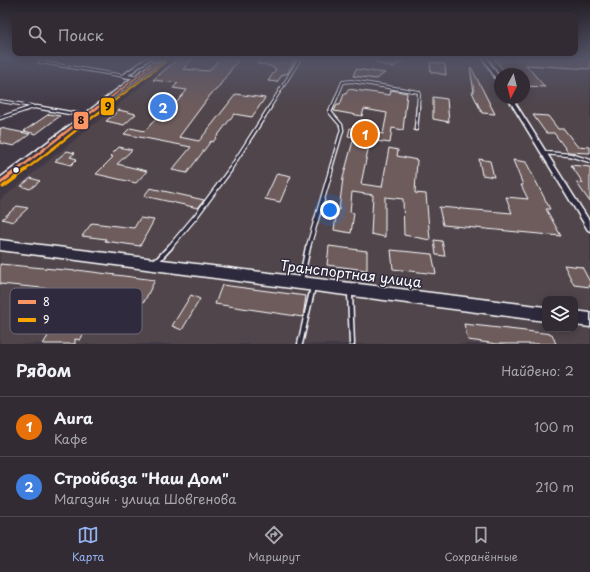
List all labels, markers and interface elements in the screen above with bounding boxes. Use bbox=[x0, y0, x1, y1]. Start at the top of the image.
search box bbox=[12, 12, 578, 56]
icon: search bbox=[26, 23, 48, 45]
text: Поиск bbox=[58, 23, 104, 46]
north arrow bbox=[494, 68, 530, 104]
pin: 2 bbox=[150, 92, 176, 122]
line badge: 9 bbox=[100, 97, 115, 116]
text: 9 bbox=[105, 97, 112, 114]
line badge: 8 bbox=[73, 111, 89, 130]
text: 8 bbox=[78, 111, 85, 128]
pin: 1 bbox=[352, 119, 378, 149]
unlabelled marker bbox=[11, 165, 21, 175]
your location bbox=[320, 200, 340, 220]
street label: Транспортная улица bbox=[279, 254, 423, 293]
legend bbox=[10, 288, 142, 334]
text: 8 bbox=[43, 293, 50, 310]
map controls bbox=[542, 296, 578, 332]
button: layers bbox=[542, 296, 578, 332]
text: 9 bbox=[43, 311, 49, 328]
text: Рядом bbox=[16, 357, 71, 383]
text: Найдено: 2 bbox=[501, 361, 574, 380]
text: Aura bbox=[54, 406, 93, 429]
text: 1 bbox=[26, 417, 32, 436]
text: 100 m bbox=[534, 417, 574, 436]
text: Кафе bbox=[54, 429, 87, 448]
text: Стройбаза "Наш Дом" bbox=[54, 466, 229, 489]
text: 2 bbox=[24, 477, 34, 496]
text: 210 m bbox=[535, 477, 574, 496]
text: Магазин · улица Шовгенова bbox=[54, 489, 236, 508]
tab: Карта bbox=[72, 524, 104, 565]
tab: Маршрут bbox=[248, 524, 300, 565]
tab: Сохранённые bbox=[444, 524, 518, 565]

